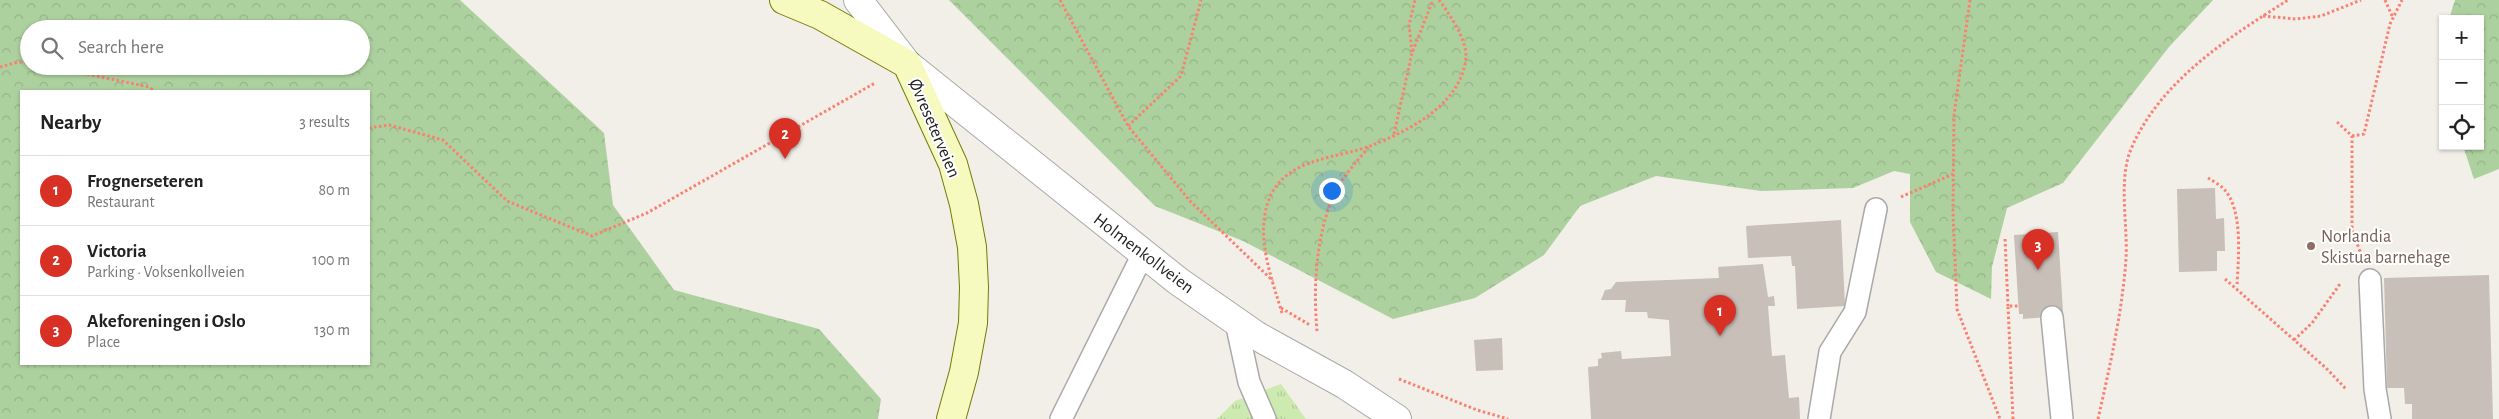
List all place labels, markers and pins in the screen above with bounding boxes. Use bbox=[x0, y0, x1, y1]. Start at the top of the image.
pin: 2 bbox=[769, 118, 801, 159]
place label: Norlandia Skistua barnehage bbox=[2321, 228, 2450, 267]
pin: 3 bbox=[2022, 229, 2054, 270]
marker: Norlandia Skistua barnehage bbox=[2305, 240, 2317, 252]
pin: 1 bbox=[1704, 295, 1736, 336]

